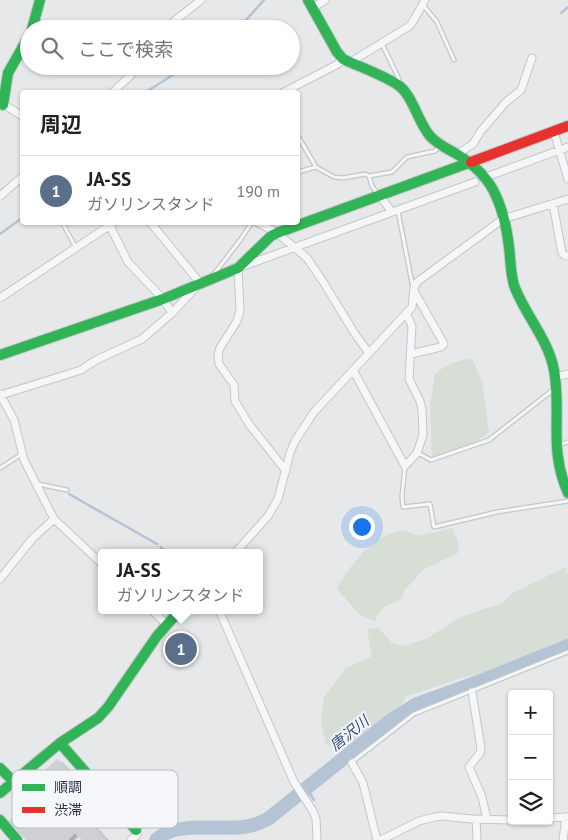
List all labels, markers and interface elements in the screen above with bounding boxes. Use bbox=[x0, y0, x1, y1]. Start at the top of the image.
search box bbox=[20, 20, 300, 75]
icon: search bbox=[38, 34, 66, 62]
text: ここで検索 bbox=[78, 37, 173, 61]
text: 周辺 bbox=[40, 111, 82, 138]
text: JA-SS bbox=[87, 167, 131, 191]
text: 1 bbox=[51, 181, 61, 201]
text: 190 m bbox=[237, 181, 280, 201]
text: ガソリンスタンド bbox=[87, 194, 215, 214]
your location bbox=[349, 514, 375, 540]
popup bbox=[98, 549, 263, 614]
text: JA-SS bbox=[117, 558, 161, 582]
text: ガソリンスタンド bbox=[117, 585, 244, 605]
pin: 1 bbox=[165, 630, 197, 668]
map controls bbox=[508, 690, 553, 825]
button: + bbox=[508, 690, 553, 735]
water label: 唐沢川 bbox=[326, 710, 374, 755]
button: − bbox=[508, 735, 553, 780]
legend bbox=[12, 770, 178, 828]
text: 順調 bbox=[54, 778, 82, 796]
button: layers bbox=[508, 780, 553, 825]
text: 渋滞 bbox=[54, 801, 82, 819]

